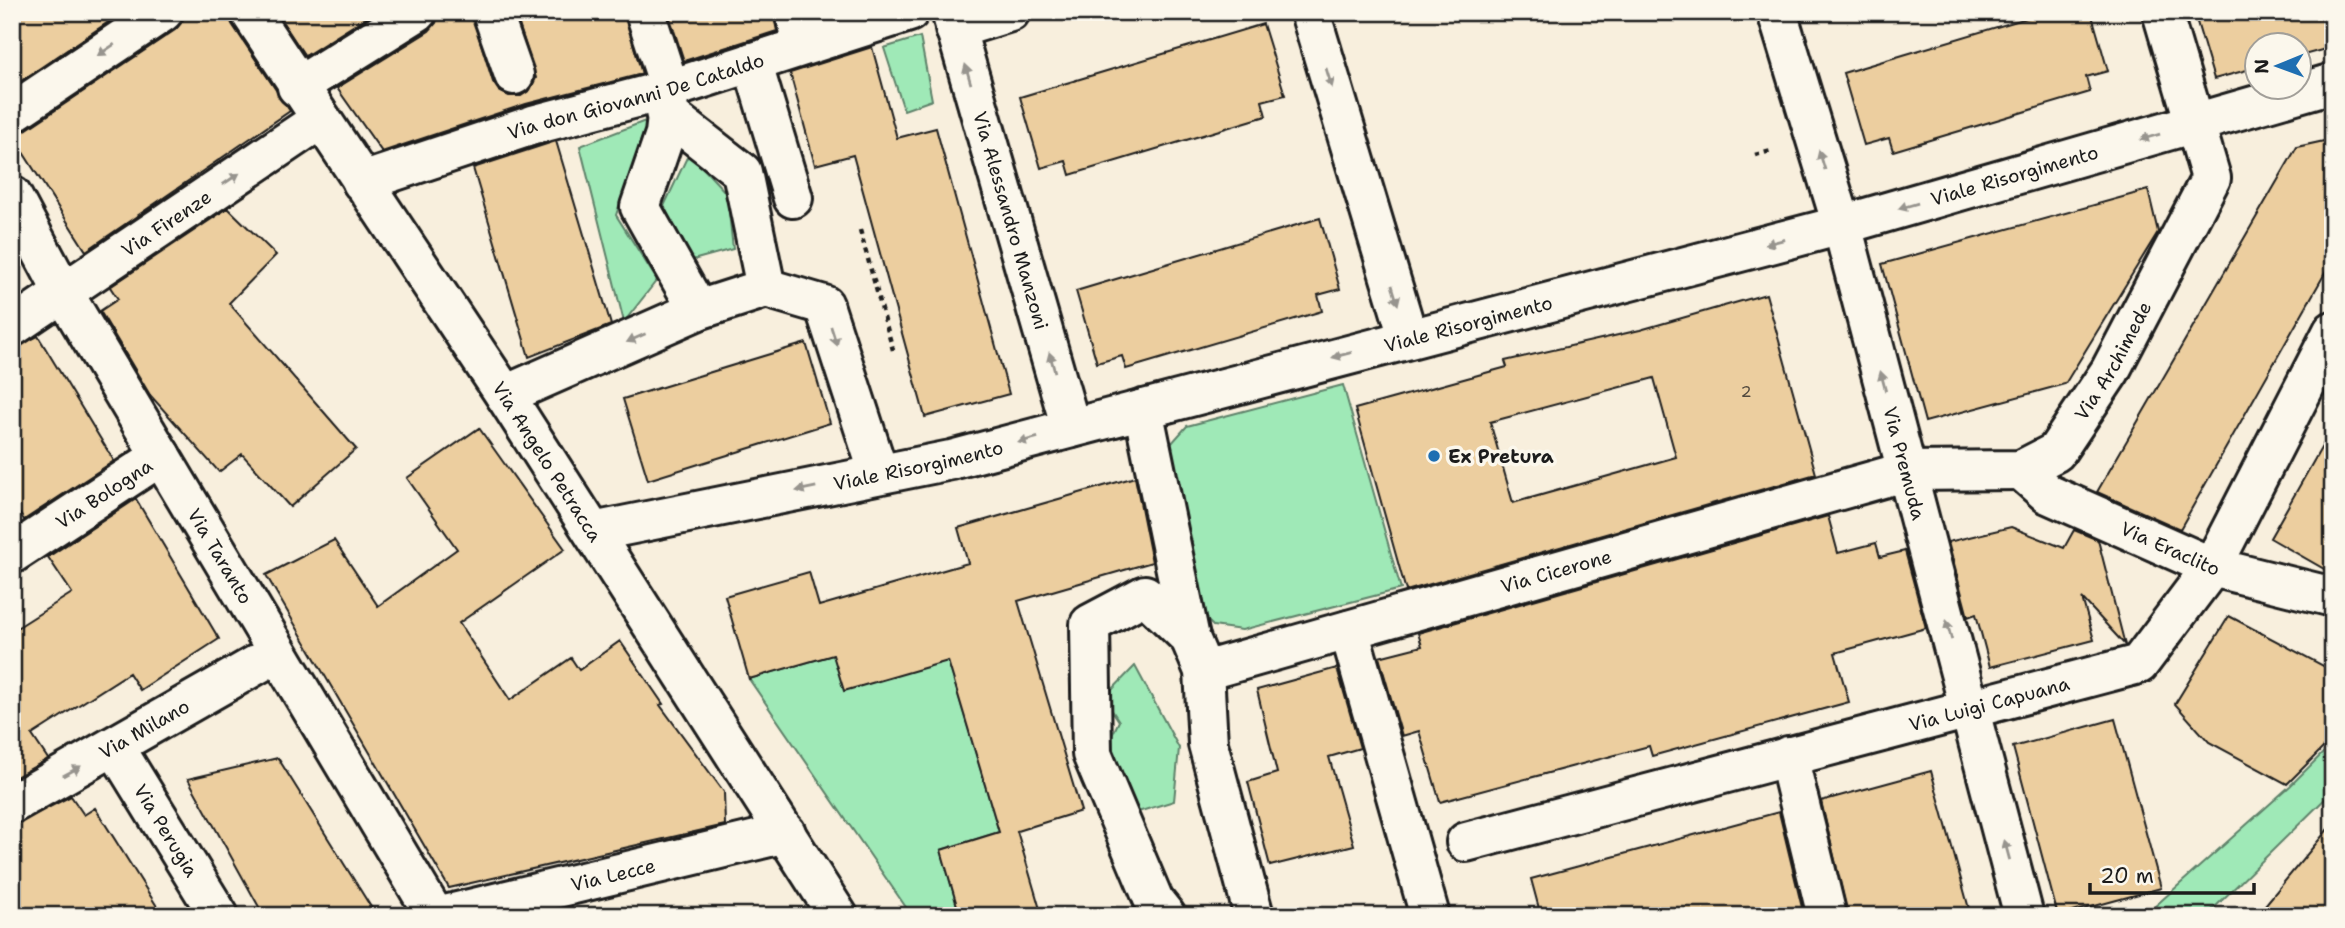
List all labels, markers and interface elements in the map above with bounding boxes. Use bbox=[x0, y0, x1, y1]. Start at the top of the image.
north arrow bbox=[2244, 32, 2314, 102]
one-way arrow bbox=[97, 43, 115, 57]
street label: Via don Giovanni De Cataldo bbox=[504, 47, 767, 145]
text: N bbox=[2249, 59, 2274, 74]
one-way arrow bbox=[962, 63, 972, 84]
one-way arrow bbox=[1325, 67, 1335, 88]
street label: Via Alessandro Manzoni bbox=[968, 108, 1054, 333]
one-way arrow bbox=[2139, 132, 2160, 142]
street label: Viale Risorgimento bbox=[1928, 139, 2101, 211]
one-way arrow bbox=[1816, 149, 1826, 170]
one-way arrow bbox=[221, 173, 241, 186]
street label: Via Firenze bbox=[116, 184, 216, 262]
one-way arrow bbox=[1897, 202, 1918, 212]
one-way arrow bbox=[1764, 237, 1786, 248]
one-way arrow bbox=[1391, 285, 1401, 306]
street label: Viale Risorgimento bbox=[1381, 289, 1555, 358]
street label: Via Archimede bbox=[2068, 297, 2157, 425]
one-way arrow bbox=[829, 326, 840, 347]
one-way arrow bbox=[625, 332, 646, 343]
one-way arrow bbox=[1331, 350, 1353, 361]
one-way arrow bbox=[1046, 352, 1056, 373]
one-way arrow bbox=[1877, 370, 1888, 392]
street label: Via Angelo Petracca bbox=[487, 376, 608, 547]
house number: 2 bbox=[1740, 381, 1752, 402]
street label: Via Premuda bbox=[1878, 404, 1932, 523]
street label: Viale Risorgimento bbox=[831, 434, 1006, 496]
one-way arrow bbox=[1017, 435, 1038, 445]
place label: Ex Pretura bbox=[1448, 444, 1554, 469]
marker: Ex Pretura bbox=[1426, 448, 1442, 464]
street label: Via Bologna bbox=[51, 453, 157, 534]
one-way arrow bbox=[795, 483, 817, 494]
street label: Via Taranto bbox=[182, 503, 259, 608]
street label: Via Eraclito bbox=[2117, 515, 2222, 581]
street label: Via Cicerone bbox=[1498, 543, 1614, 599]
one-way arrow bbox=[1943, 619, 1954, 641]
street label: Via Luigi Capuana bbox=[1906, 670, 2072, 737]
street label: Via Milano bbox=[94, 693, 194, 764]
one-way arrow bbox=[62, 765, 81, 777]
street label: Via Perugia bbox=[128, 779, 205, 882]
one-way arrow bbox=[2001, 839, 2012, 861]
scale bar bbox=[2090, 851, 2254, 895]
street label: Via Lecce bbox=[568, 852, 658, 897]
text: 20 m bbox=[2100, 862, 2154, 890]

